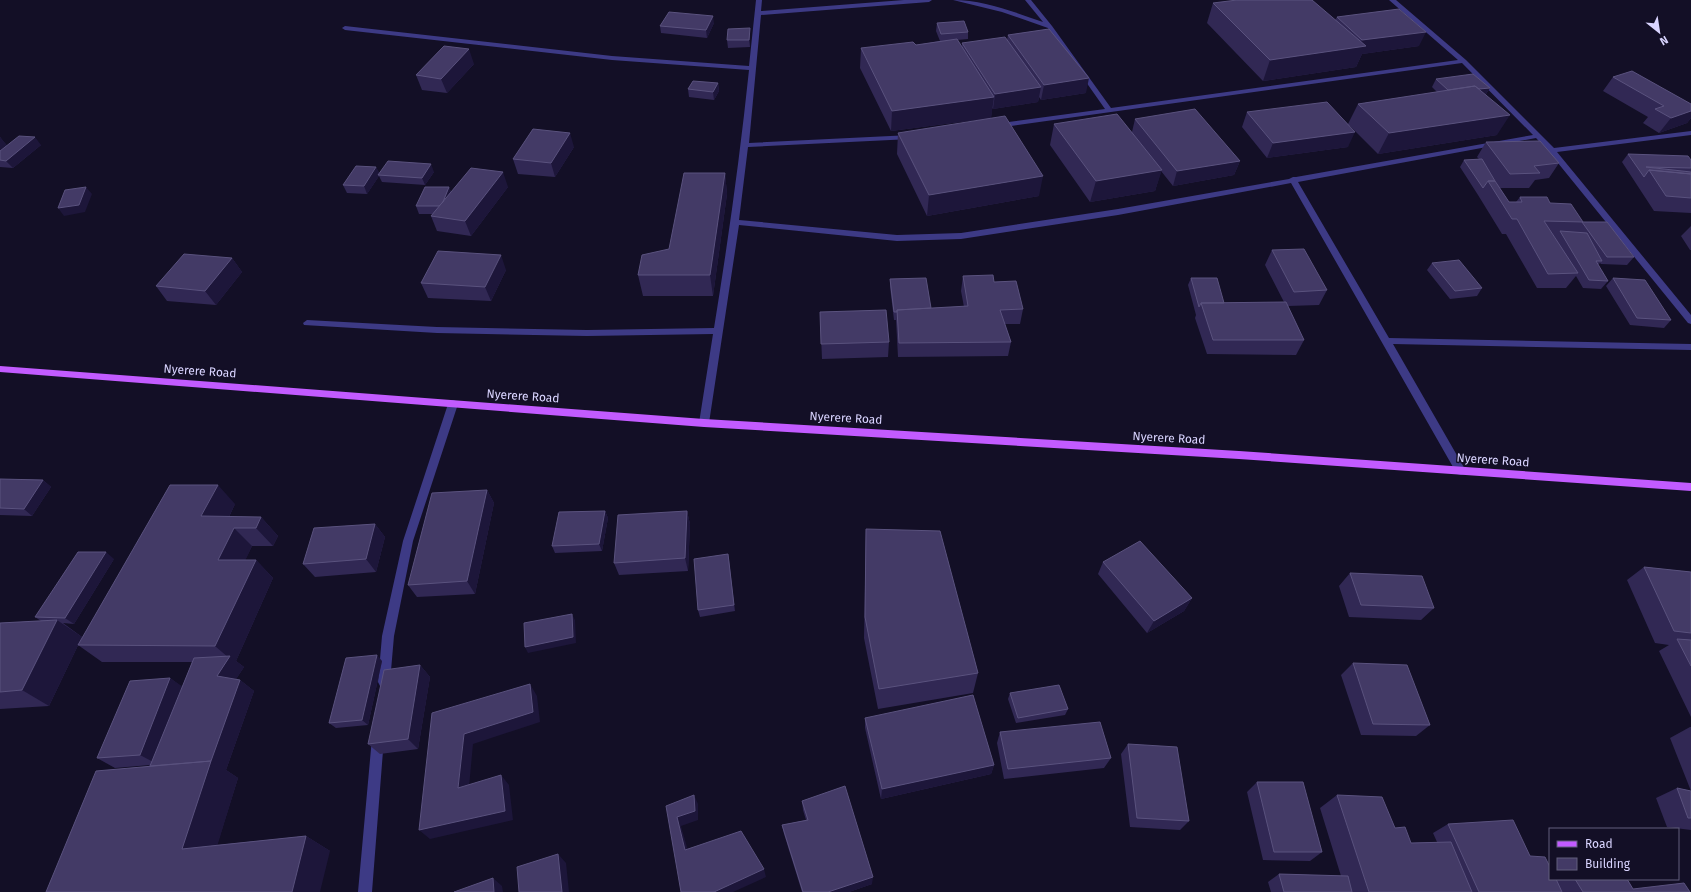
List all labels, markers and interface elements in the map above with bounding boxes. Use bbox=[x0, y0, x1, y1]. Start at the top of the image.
north arrow bbox=[1639, 12, 1679, 52]
text: N bbox=[1657, 33, 1670, 48]
street label: Nyerere Road bbox=[163, 361, 237, 381]
street label: Nyerere Road bbox=[486, 386, 560, 406]
street label: Nyerere Road bbox=[809, 409, 883, 427]
street label: Nyerere Road bbox=[1132, 429, 1206, 447]
street label: Nyerere Road bbox=[1456, 450, 1530, 470]
legend bbox=[1549, 828, 1679, 880]
text: Road bbox=[1585, 837, 1613, 851]
text: Building bbox=[1585, 857, 1631, 871]

